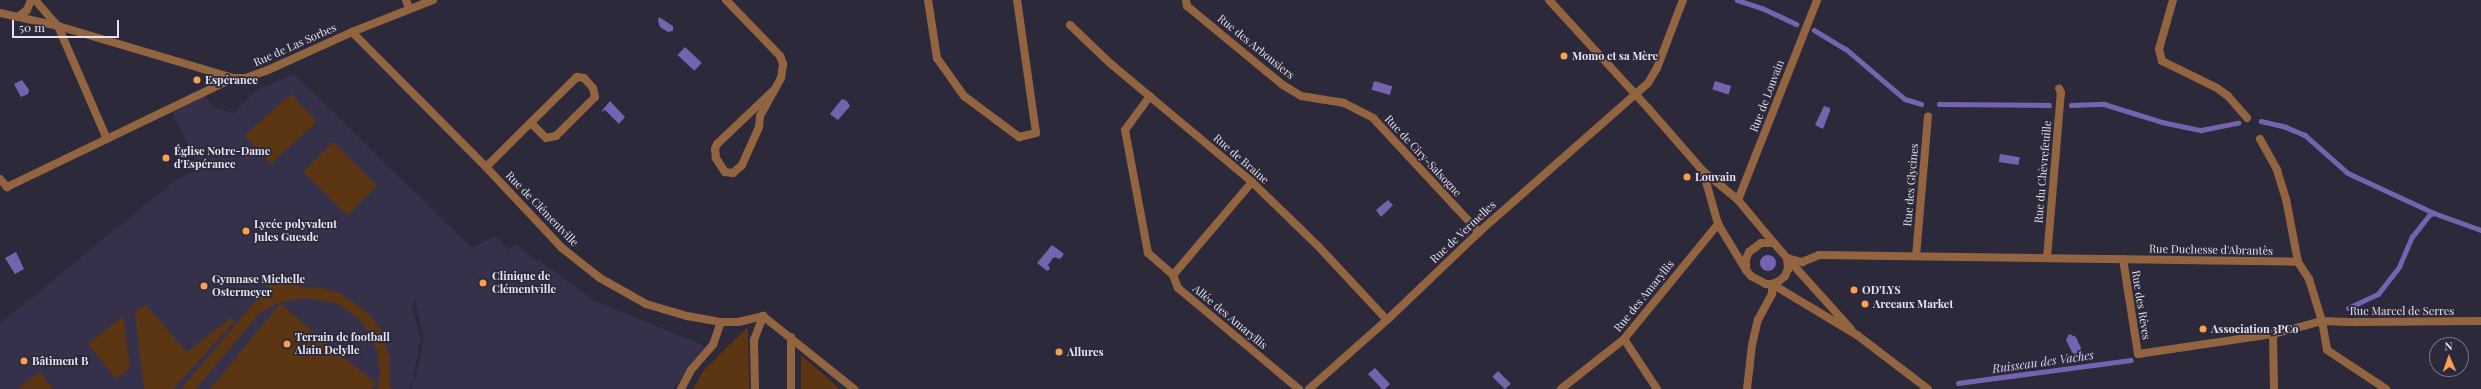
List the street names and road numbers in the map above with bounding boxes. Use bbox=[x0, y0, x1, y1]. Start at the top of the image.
street label: Rue des Arbousiers bbox=[1215, 12, 1297, 82]
street label: Rue de Las Sorbes bbox=[251, 21, 339, 69]
street label: Rue de Louvain bbox=[1747, 58, 1787, 134]
street label: Rue de Ciry-Salsogne bbox=[1382, 113, 1464, 199]
street label: Rue du Chèvrefeuille bbox=[2032, 120, 2054, 224]
street label: Rue de Braine bbox=[1211, 131, 1271, 187]
street label: Rue des Glycines bbox=[1901, 143, 1921, 227]
street label: Rue de Clémentville bbox=[503, 169, 581, 249]
street label: Rue de Vermelles bbox=[1427, 198, 1499, 266]
street label: Rue Duchesse d'Abrantès bbox=[2149, 242, 2273, 258]
street label: Rue des Amaryllis bbox=[1611, 258, 1677, 334]
street label: Rue des Rêves bbox=[2129, 269, 2153, 341]
street label: Allée des Amaryllis bbox=[1190, 282, 1270, 352]
street label: Rue Marcel de Serres bbox=[2350, 304, 2454, 318]

